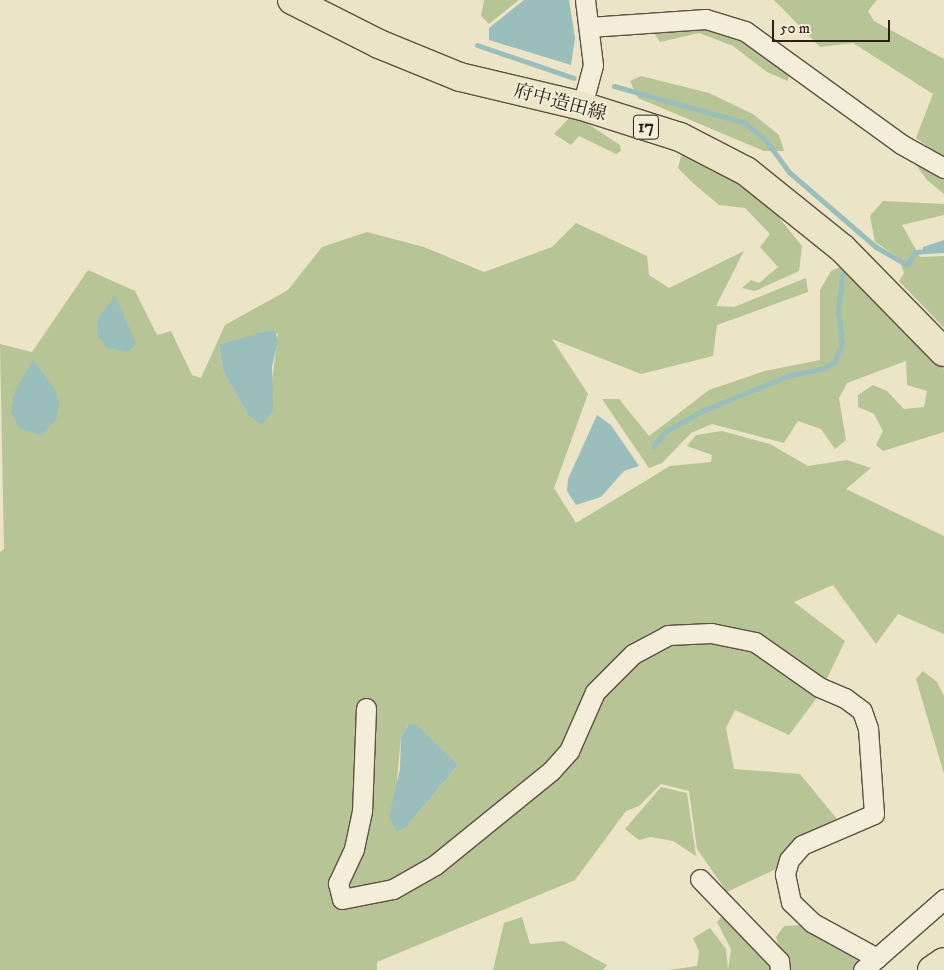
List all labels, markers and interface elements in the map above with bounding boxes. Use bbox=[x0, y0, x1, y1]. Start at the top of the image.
scale bar bbox=[774, 10, 892, 42]
text: 50 m bbox=[780, 19, 810, 38]
street label: 府中造田線 bbox=[511, 80, 609, 126]
road number: 17 bbox=[632, 111, 660, 142]

